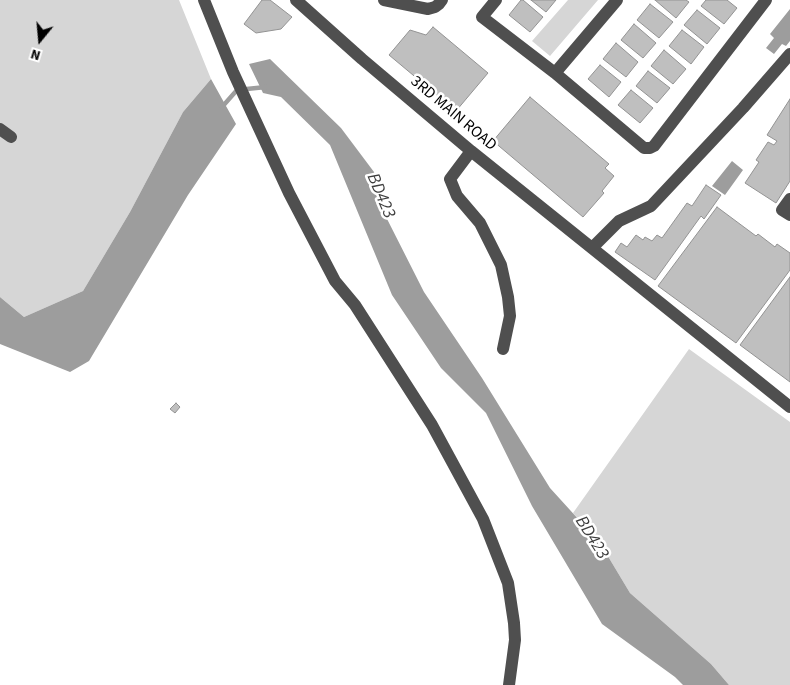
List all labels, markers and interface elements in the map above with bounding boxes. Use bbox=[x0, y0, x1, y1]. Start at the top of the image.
north arrow bbox=[15, 15, 65, 65]
text: N bbox=[28, 43, 43, 65]
street label: 3RD MAIN ROAD bbox=[406, 72, 500, 156]
water label: BD423 bbox=[361, 170, 399, 222]
water label: BD423 bbox=[569, 512, 613, 564]

